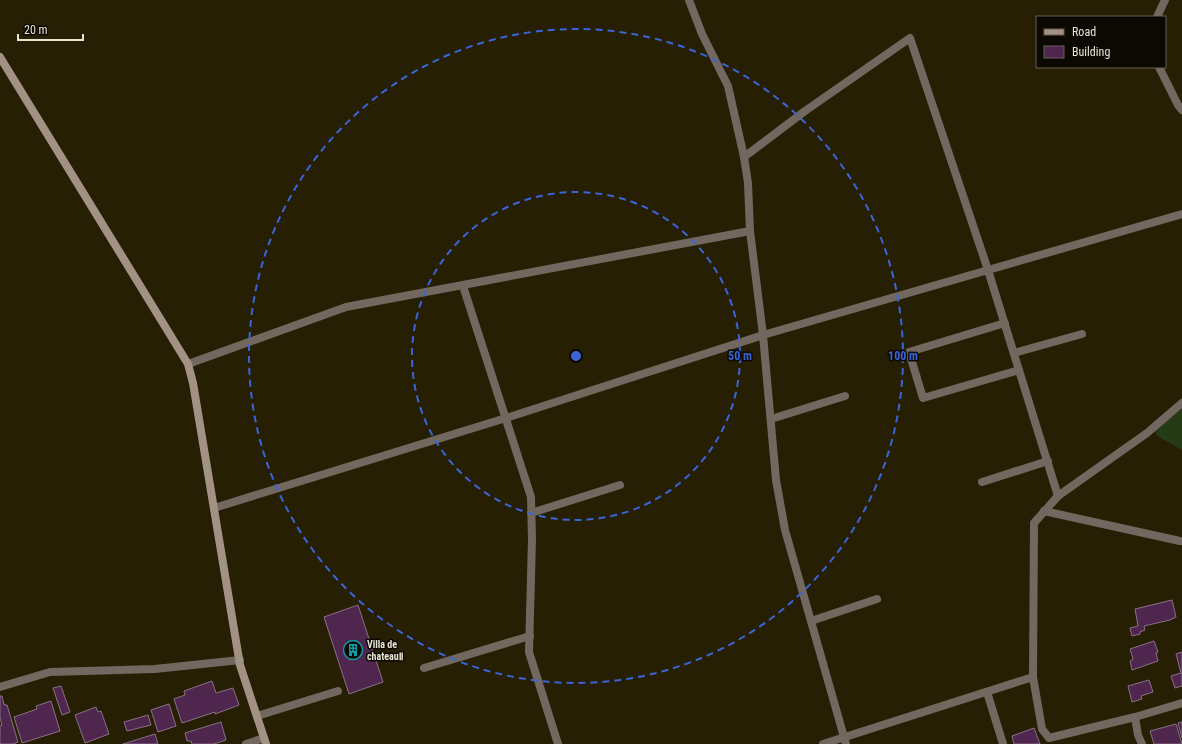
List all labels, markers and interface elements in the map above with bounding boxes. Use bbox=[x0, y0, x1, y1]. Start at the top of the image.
scale bar bbox=[18, 16, 83, 42]
legend bbox=[1036, 16, 1166, 68]
text: 20 m bbox=[24, 23, 48, 37]
text: Road bbox=[1072, 25, 1096, 39]
text: Building bbox=[1072, 45, 1110, 59]
centre of rings bbox=[569, 349, 583, 363]
text: 50 m bbox=[728, 349, 752, 363]
text: 100 m bbox=[888, 349, 918, 363]
building icon: Villa de chateauⅡ bbox=[342, 639, 364, 661]
place label: Villa de chateauⅡ bbox=[367, 639, 404, 662]

